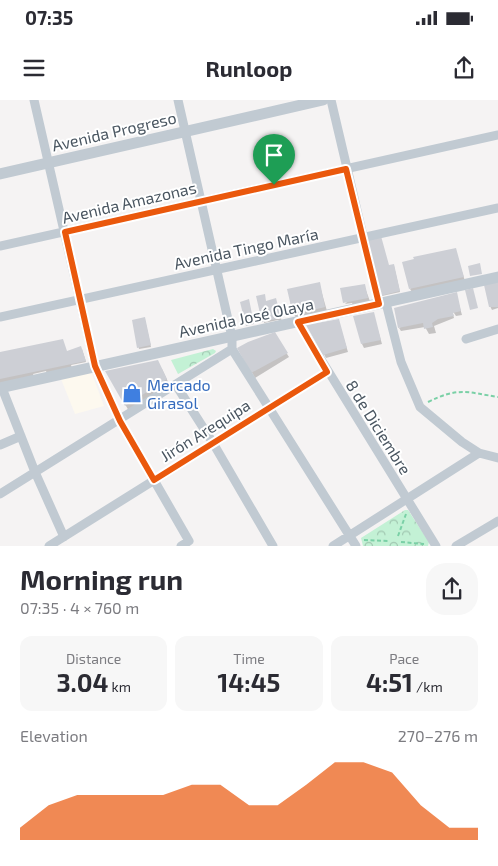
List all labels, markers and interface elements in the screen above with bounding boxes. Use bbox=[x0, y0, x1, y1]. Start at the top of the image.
text: 07:35 bbox=[25, 6, 73, 29]
icon: menu bbox=[20, 54, 48, 82]
icon: share bbox=[450, 54, 478, 82]
text: Runloop bbox=[206, 55, 292, 81]
street label: Avenida Progreso bbox=[50, 107, 178, 155]
pin bbox=[253, 134, 295, 185]
icon: arrive bbox=[260, 141, 288, 169]
street label: Avenida Amazonas bbox=[60, 177, 198, 227]
street label: Avenida Tingo María bbox=[172, 223, 320, 273]
street label: Avenida José Olaya bbox=[177, 293, 315, 341]
place label: Mercado Girasol bbox=[147, 375, 211, 412]
street label: 8 de Diciembre bbox=[342, 376, 416, 478]
shop icon: Mercado Girasol bbox=[121, 382, 143, 404]
street label: Jirón Arequipa bbox=[157, 395, 253, 465]
text: Morning run bbox=[20, 562, 183, 596]
button: share bbox=[426, 563, 478, 615]
text: 07:35 · 4 × 760 m bbox=[20, 598, 139, 617]
text: Distance bbox=[66, 650, 121, 667]
text: Time bbox=[233, 650, 265, 667]
text: Pace bbox=[389, 650, 419, 667]
text: 3.04 bbox=[56, 667, 108, 697]
text: 14:45 bbox=[218, 667, 280, 697]
text: 4:51 bbox=[366, 667, 413, 697]
text: km bbox=[108, 678, 131, 695]
text: /km bbox=[413, 678, 443, 695]
text: Elevation bbox=[20, 726, 88, 745]
text: 270–276 m bbox=[398, 726, 478, 745]

